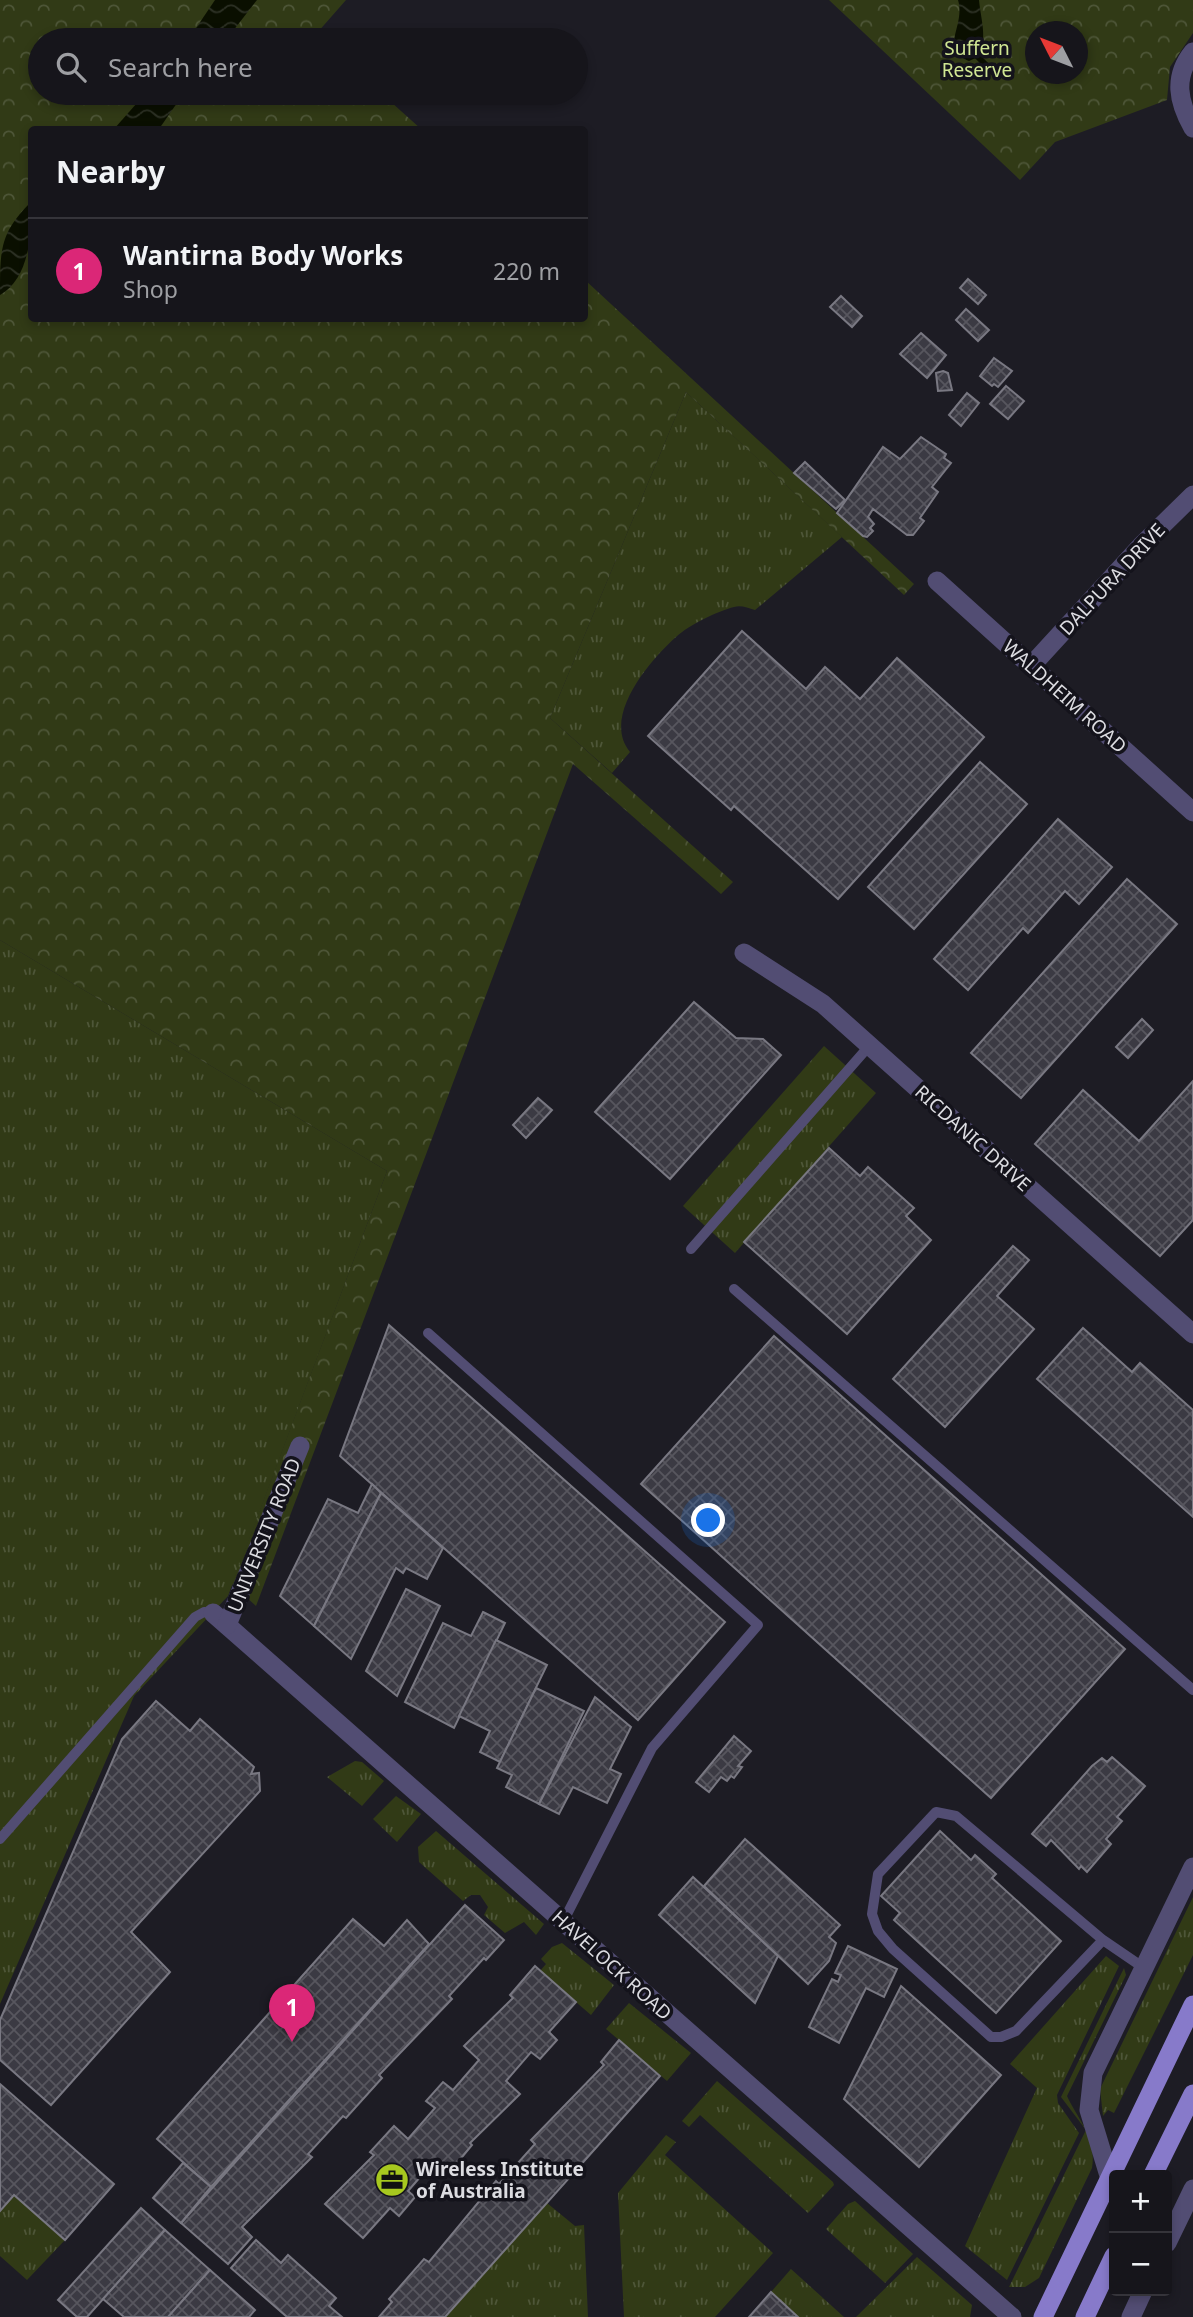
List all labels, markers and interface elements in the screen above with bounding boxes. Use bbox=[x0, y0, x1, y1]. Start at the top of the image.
north arrow bbox=[1025, 21, 1088, 84]
search box bbox=[28, 28, 588, 105]
park label: Suffern Reserve bbox=[942, 35, 1012, 83]
icon: search bbox=[52, 48, 90, 86]
text: Search here bbox=[108, 49, 253, 85]
text: Nearby bbox=[56, 151, 165, 192]
text: Wantirna Body Works bbox=[123, 237, 403, 273]
text: 1 bbox=[72, 255, 86, 287]
text: 220 m bbox=[493, 255, 560, 287]
text: Shop bbox=[123, 273, 178, 305]
street label: DALPURA DRIVE bbox=[1053, 517, 1171, 641]
street label: WALDHEIM ROAD bbox=[997, 633, 1133, 759]
street label: RICDANIC DRIVE bbox=[909, 1079, 1037, 1197]
street label: UNIVERSITY ROAD bbox=[221, 1454, 307, 1616]
your location bbox=[691, 1503, 725, 1537]
street label: HAVELOCK ROAD bbox=[547, 1904, 677, 2026]
pin: 1 bbox=[269, 1984, 315, 2042]
place label: Wireless Institute of Australia bbox=[416, 2156, 584, 2204]
office icon: Wireless Institute of Australia bbox=[373, 2161, 411, 2199]
map controls bbox=[1109, 2170, 1172, 2296]
button: + bbox=[1109, 2170, 1172, 2233]
button: − bbox=[1109, 2233, 1172, 2296]

